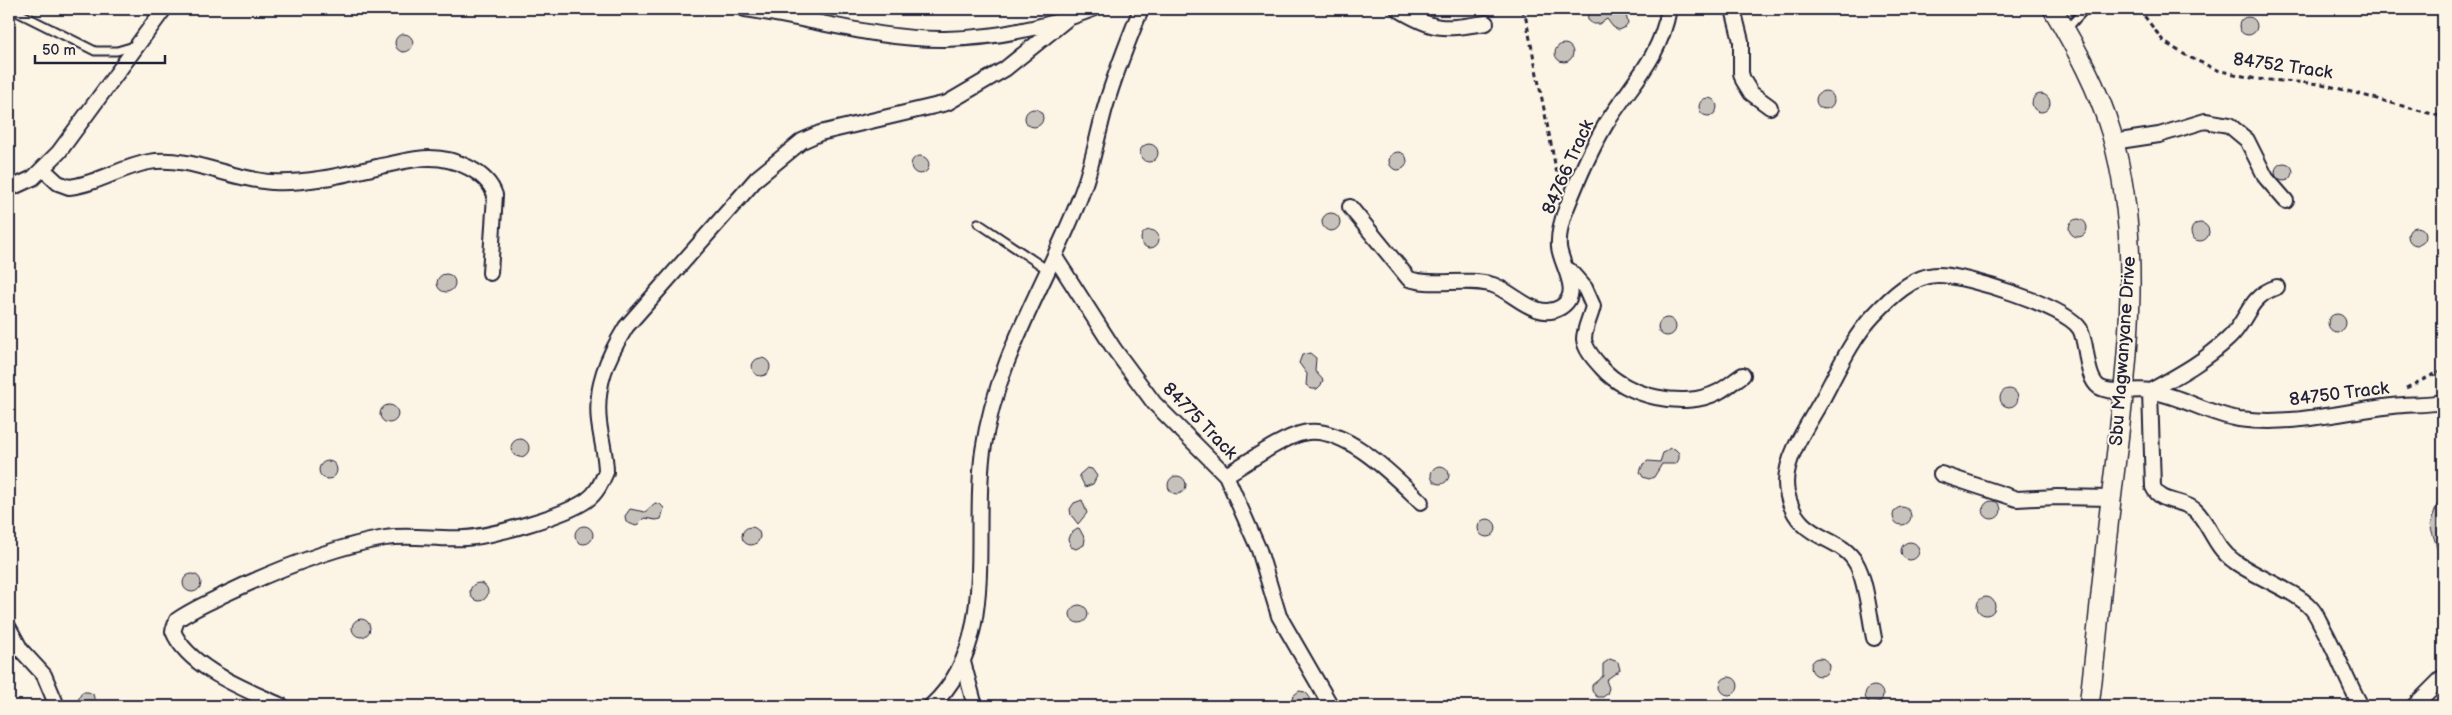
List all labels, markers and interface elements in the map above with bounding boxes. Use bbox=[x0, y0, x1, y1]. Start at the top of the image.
scale bar bbox=[35, 32, 165, 64]
text: 50 m bbox=[42, 41, 76, 60]
street label: 84752 Track bbox=[2232, 49, 2334, 83]
street label: 84766 Track bbox=[1538, 116, 1598, 218]
street label: Sbu Magwanyane Drive bbox=[2106, 255, 2140, 446]
street label: 84750 Track bbox=[2288, 377, 2390, 411]
street label: 84775 Track bbox=[1158, 378, 1242, 464]

